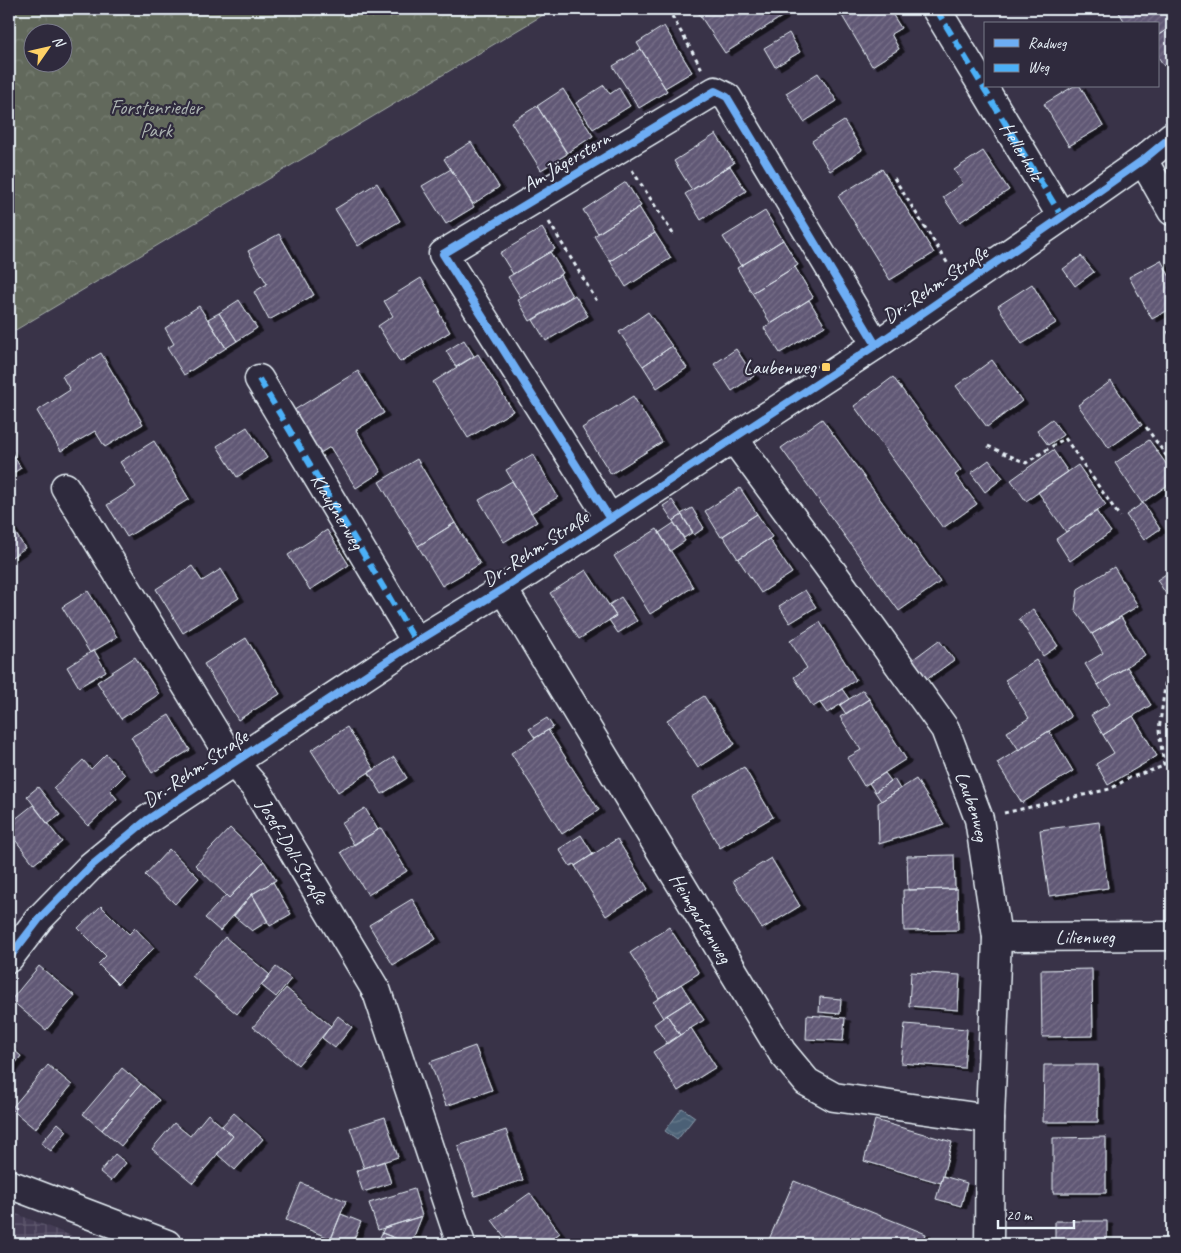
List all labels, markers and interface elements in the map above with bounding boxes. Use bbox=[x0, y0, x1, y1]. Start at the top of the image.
north arrow bbox=[22, 22, 72, 72]
legend bbox=[984, 22, 1158, 88]
text: N bbox=[49, 33, 69, 51]
text: Radweg bbox=[1028, 34, 1068, 53]
text: Weg bbox=[1028, 58, 1050, 77]
park label: Forstenrieder Park bbox=[111, 95, 203, 143]
street label: Hellerholz bbox=[994, 117, 1050, 187]
street label: Am Jägerstern bbox=[518, 125, 615, 197]
street label: Dr.-Rehm-Straße bbox=[878, 239, 994, 329]
place label: Laubenweg bbox=[743, 355, 817, 380]
marker: Laubenweg bbox=[820, 361, 832, 373]
street label: Klaußnerweg bbox=[305, 469, 370, 555]
street label: Dr.-Rehm-Straße bbox=[477, 504, 594, 592]
street label: Dr.-Rehm-Straße bbox=[138, 723, 254, 813]
street label: Laubenweg bbox=[949, 768, 994, 844]
street label: Josef-Doll-Straße bbox=[251, 793, 334, 910]
street label: Heimgartenweg bbox=[664, 868, 738, 969]
street label: Lilienweg bbox=[1055, 924, 1116, 950]
scale bar bbox=[998, 1198, 1075, 1230]
text: 20 m bbox=[1006, 1206, 1033, 1225]

